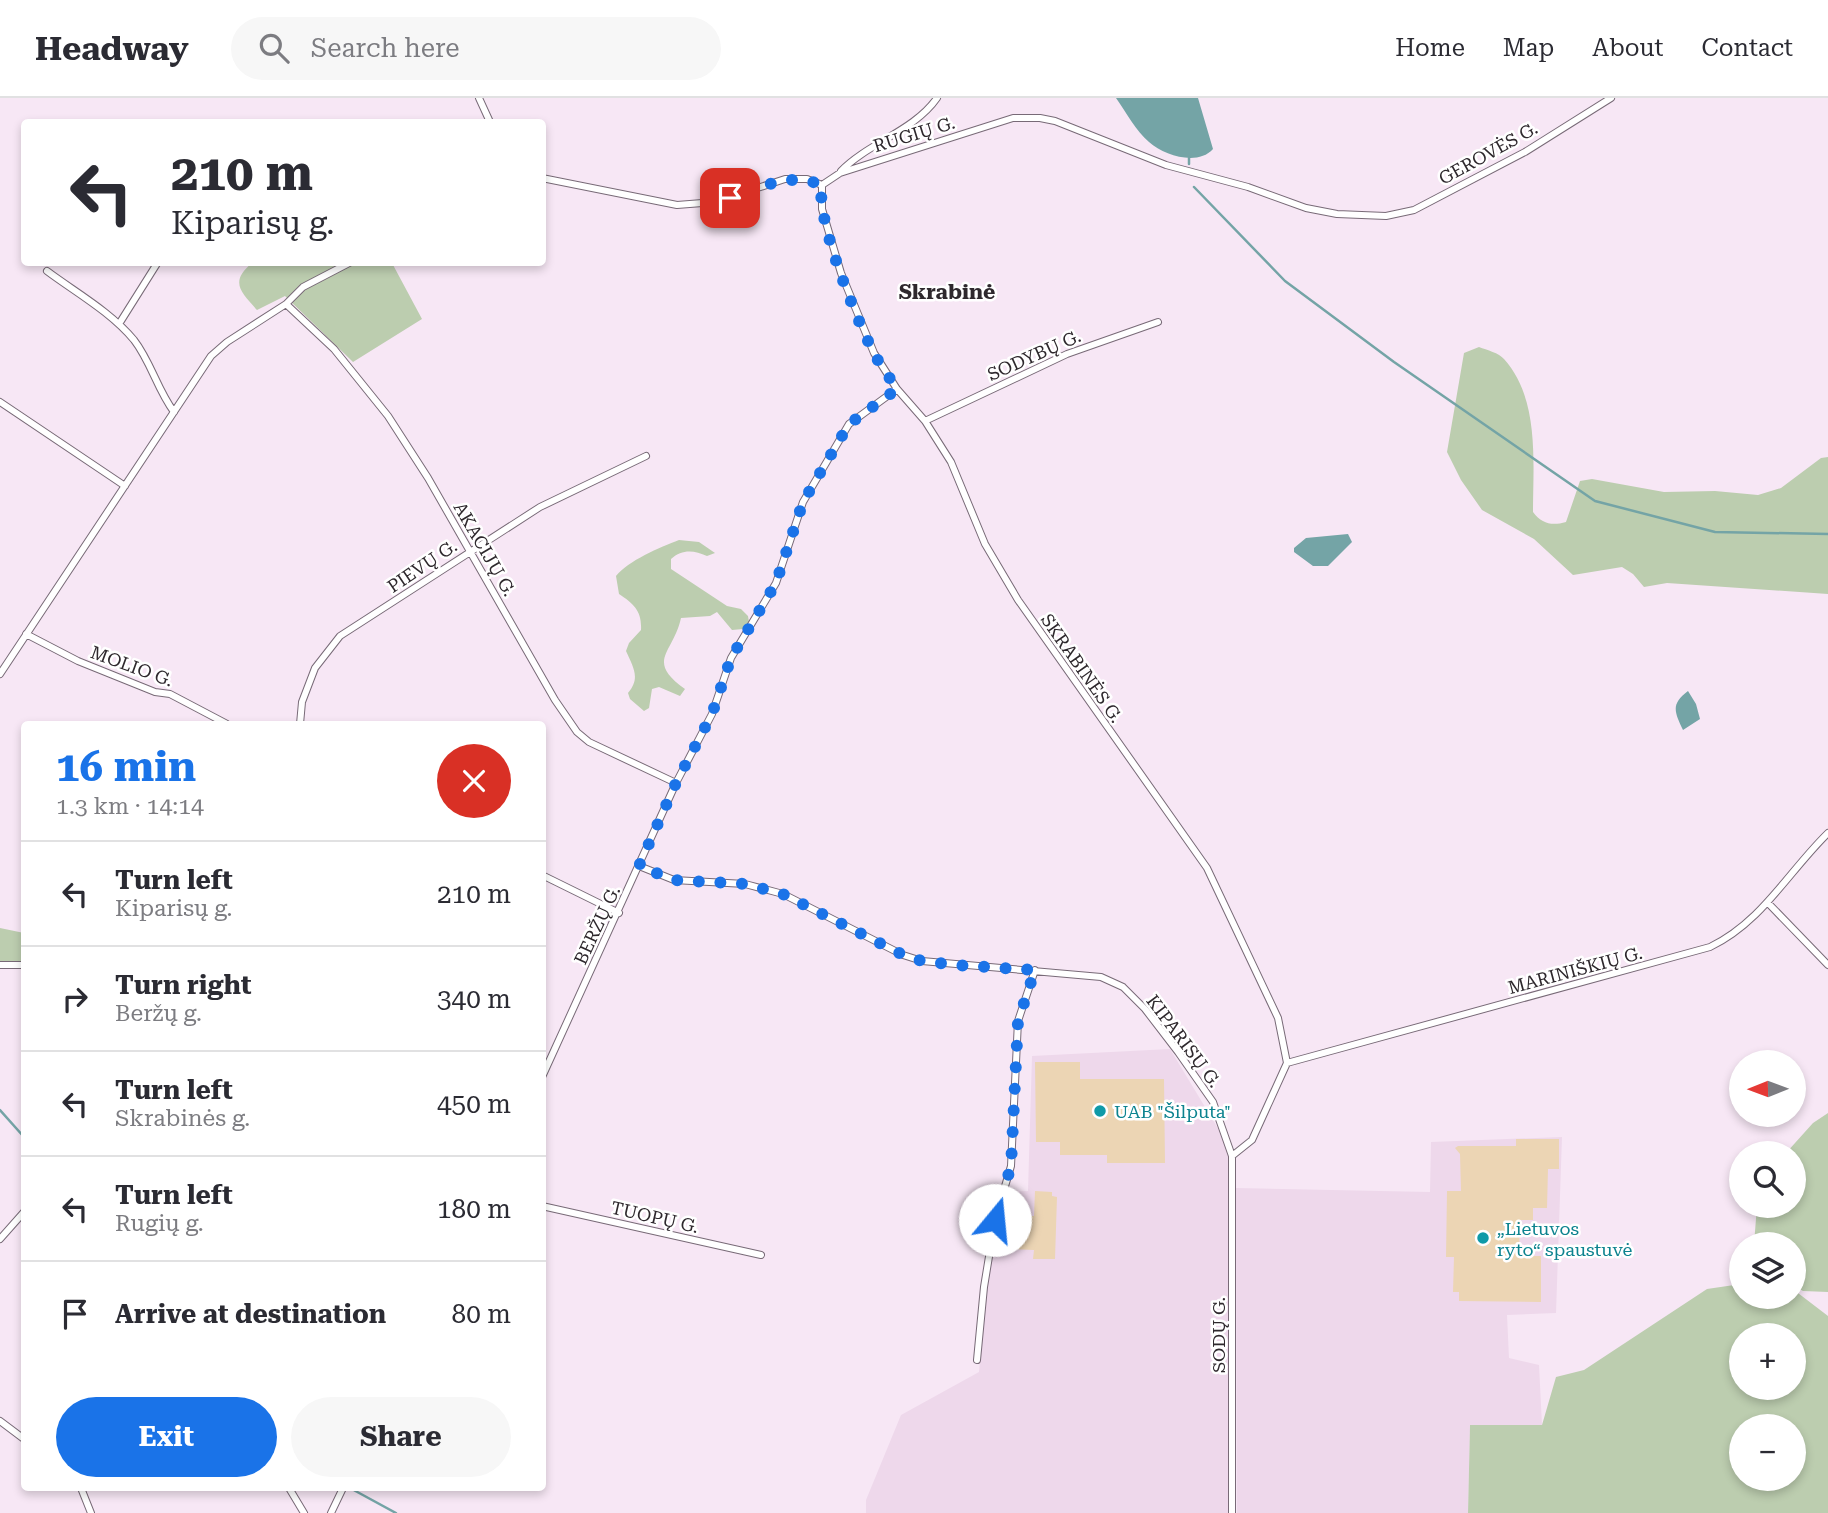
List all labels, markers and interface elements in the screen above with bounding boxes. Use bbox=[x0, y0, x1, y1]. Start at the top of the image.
search box bbox=[231, 17, 721, 80]
text: Headway bbox=[35, 29, 189, 68]
icon: search bbox=[255, 29, 293, 67]
text: Search here bbox=[311, 33, 460, 63]
text: Home bbox=[1395, 34, 1465, 62]
text: Map bbox=[1503, 34, 1554, 62]
text: About bbox=[1592, 34, 1663, 62]
text: Contact bbox=[1701, 34, 1793, 62]
street label: RUGIŲ G. bbox=[871, 112, 957, 156]
street label: GEROVĖS G. bbox=[1435, 117, 1541, 189]
text: 210 m bbox=[171, 145, 313, 202]
icon: left bbox=[56, 147, 147, 238]
pin bbox=[700, 168, 760, 228]
icon: arrive bbox=[711, 179, 749, 217]
text: Kiparisų g. bbox=[171, 204, 335, 242]
district label: Skrabinė bbox=[899, 280, 995, 304]
street label: SODYBŲ G. bbox=[984, 325, 1084, 385]
street label: AKACIJŲ G. bbox=[450, 498, 520, 600]
street label: PIEVŲ G. bbox=[383, 535, 461, 597]
street label: SKRABINĖS G. bbox=[1037, 609, 1127, 727]
street label: MOLIO G. bbox=[88, 641, 176, 691]
text: 16 min bbox=[56, 742, 196, 791]
button: close bbox=[437, 744, 511, 818]
text: 1.3 km · 14:14 bbox=[56, 793, 204, 820]
text: Turn left bbox=[115, 865, 233, 895]
icon: left bbox=[56, 875, 94, 913]
text: 210 m bbox=[437, 879, 511, 909]
street label: BERŽŲ G. bbox=[570, 882, 624, 968]
text: Kiparisų g. bbox=[115, 895, 233, 922]
street label: MARINIŠKIŲ G. bbox=[1505, 942, 1645, 998]
text: Turn right bbox=[115, 970, 251, 1000]
icon: right bbox=[56, 980, 94, 1018]
text: 340 m bbox=[437, 984, 511, 1014]
street label: KIPARISŲ G. bbox=[1142, 991, 1226, 1091]
text: Beržų g. bbox=[115, 1000, 202, 1027]
north arrow bbox=[1729, 1050, 1806, 1127]
map controls bbox=[1729, 1050, 1806, 1491]
text: Turn left bbox=[115, 1075, 233, 1105]
icon: left bbox=[56, 1085, 94, 1123]
text: 450 m bbox=[437, 1089, 511, 1119]
place label: UAB "Šilputa" bbox=[1114, 1101, 1231, 1122]
marker: UAB "Šilputa" bbox=[1092, 1103, 1108, 1119]
text: Skrabinės g. bbox=[115, 1105, 250, 1132]
button: search bbox=[1729, 1141, 1806, 1218]
text: Turn left bbox=[115, 1180, 233, 1210]
position arrow bbox=[958, 1183, 1032, 1257]
icon: left bbox=[56, 1190, 94, 1228]
text: 180 m bbox=[437, 1194, 511, 1224]
street label: TUOPŲ G. bbox=[609, 1197, 701, 1237]
text: Rugių g. bbox=[115, 1210, 204, 1237]
place label: „Lietuvos ryto“ spaustuvė bbox=[1497, 1218, 1633, 1260]
marker: „Lietuvos ryto“ spaustuvė bbox=[1475, 1230, 1491, 1246]
button: layers bbox=[1729, 1232, 1806, 1309]
icon: arrive bbox=[56, 1295, 94, 1333]
street label: SODŲ G. bbox=[1208, 1297, 1229, 1373]
text: Arrive at destination bbox=[115, 1299, 386, 1329]
text: 80 m bbox=[452, 1299, 511, 1329]
button: + bbox=[1729, 1323, 1806, 1400]
button: Exit bbox=[56, 1397, 277, 1477]
button: Share bbox=[291, 1397, 511, 1477]
button: − bbox=[1729, 1414, 1806, 1491]

